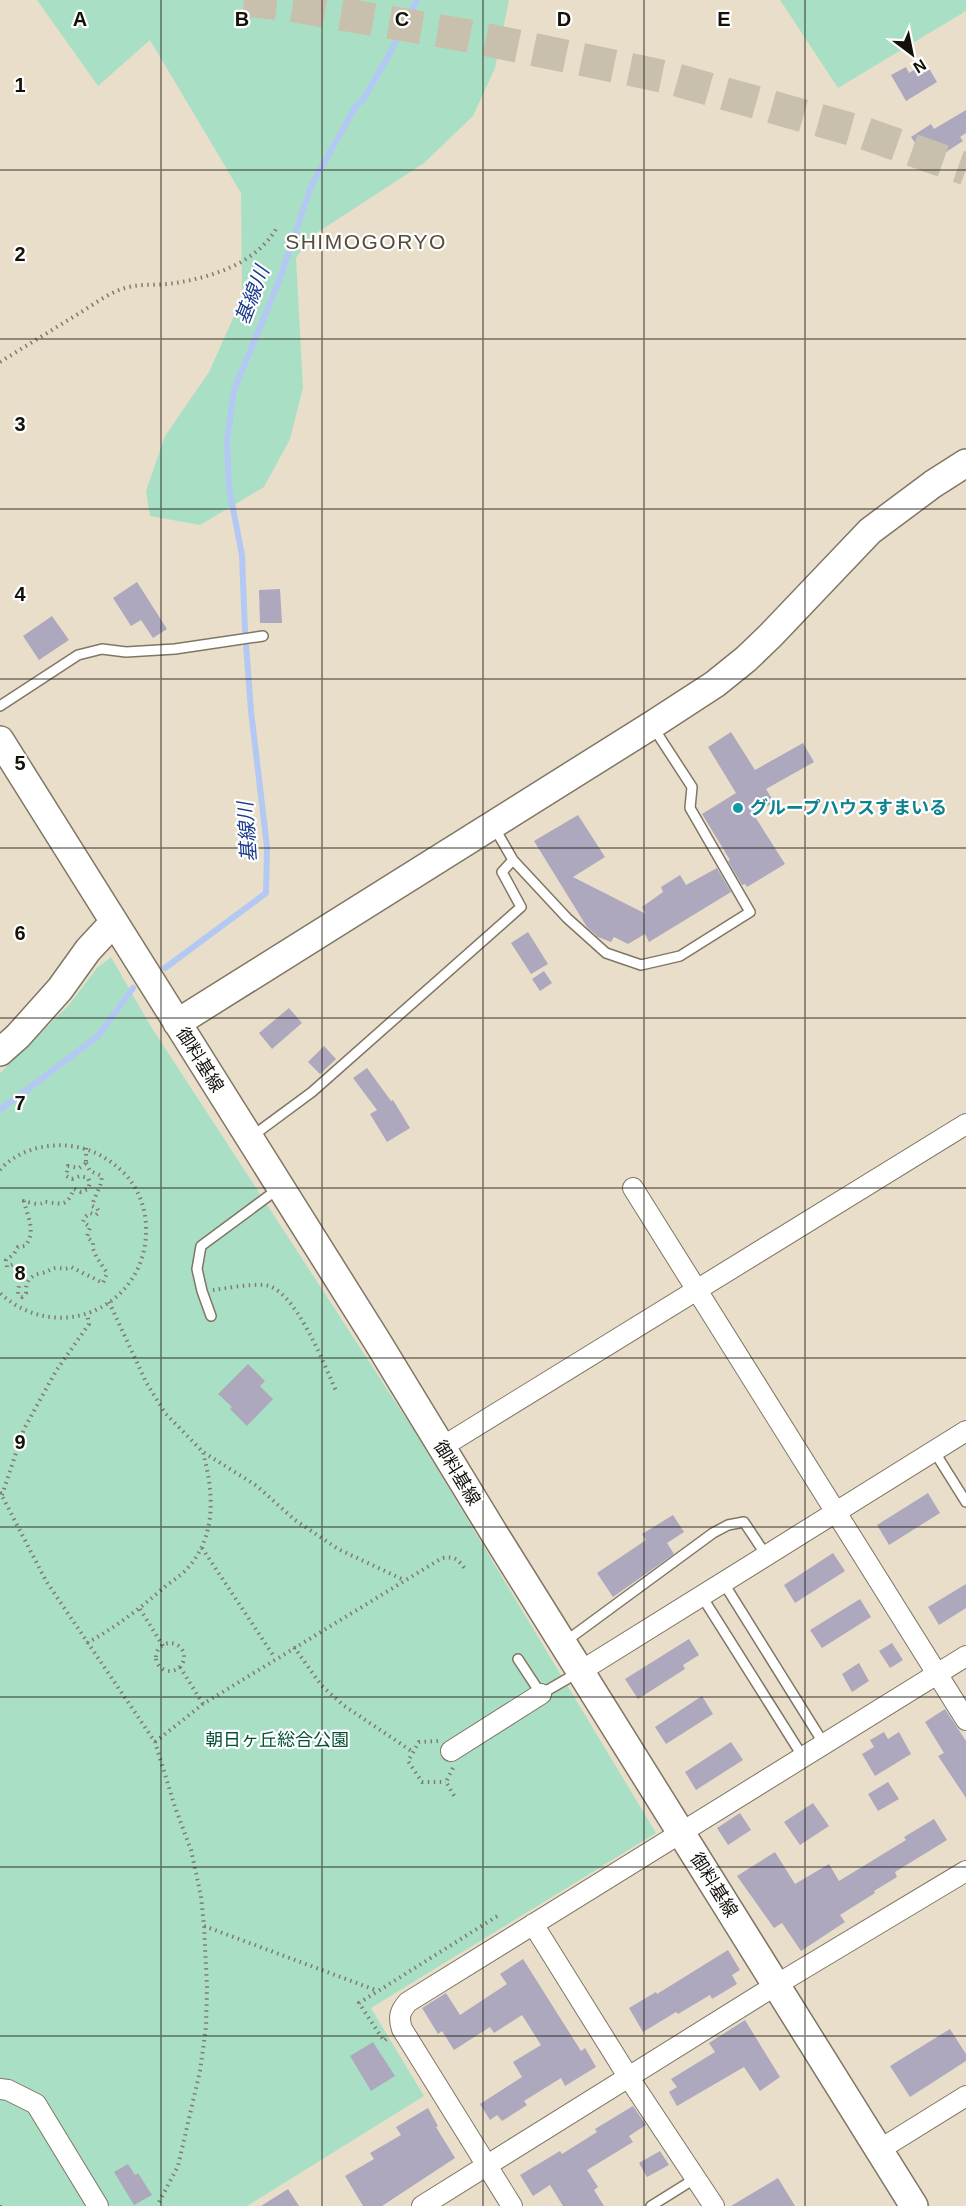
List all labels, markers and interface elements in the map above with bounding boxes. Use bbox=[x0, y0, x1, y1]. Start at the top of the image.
text: A bbox=[73, 8, 87, 30]
text: B bbox=[235, 8, 249, 30]
text: C bbox=[395, 8, 409, 30]
text: D bbox=[557, 8, 571, 30]
text: E bbox=[717, 8, 731, 30]
north arrow bbox=[882, 24, 942, 84]
text: N bbox=[910, 56, 929, 77]
text: 1 bbox=[14, 74, 26, 96]
district label: SHIMOGORYO bbox=[285, 230, 447, 253]
text: 2 bbox=[14, 243, 26, 265]
water label: 基線川 bbox=[231, 261, 274, 327]
text: 3 bbox=[14, 413, 26, 435]
text: 4 bbox=[14, 583, 26, 605]
text: 5 bbox=[14, 752, 26, 774]
place label: グループハウスすまいる bbox=[750, 798, 947, 818]
water label: 基線川 bbox=[234, 799, 260, 863]
marker: グループハウスすまいる bbox=[731, 801, 745, 815]
text: 6 bbox=[14, 922, 26, 944]
street label: 御料基線 bbox=[172, 1024, 228, 1096]
text: 7 bbox=[14, 1092, 26, 1114]
text: 8 bbox=[14, 1262, 26, 1284]
text: 9 bbox=[14, 1431, 26, 1453]
street label: 御料基線 bbox=[430, 1437, 484, 1509]
park label: 朝日ヶ丘総合公園 bbox=[205, 1730, 349, 1750]
street label: 御料基線 bbox=[686, 1849, 742, 1921]

